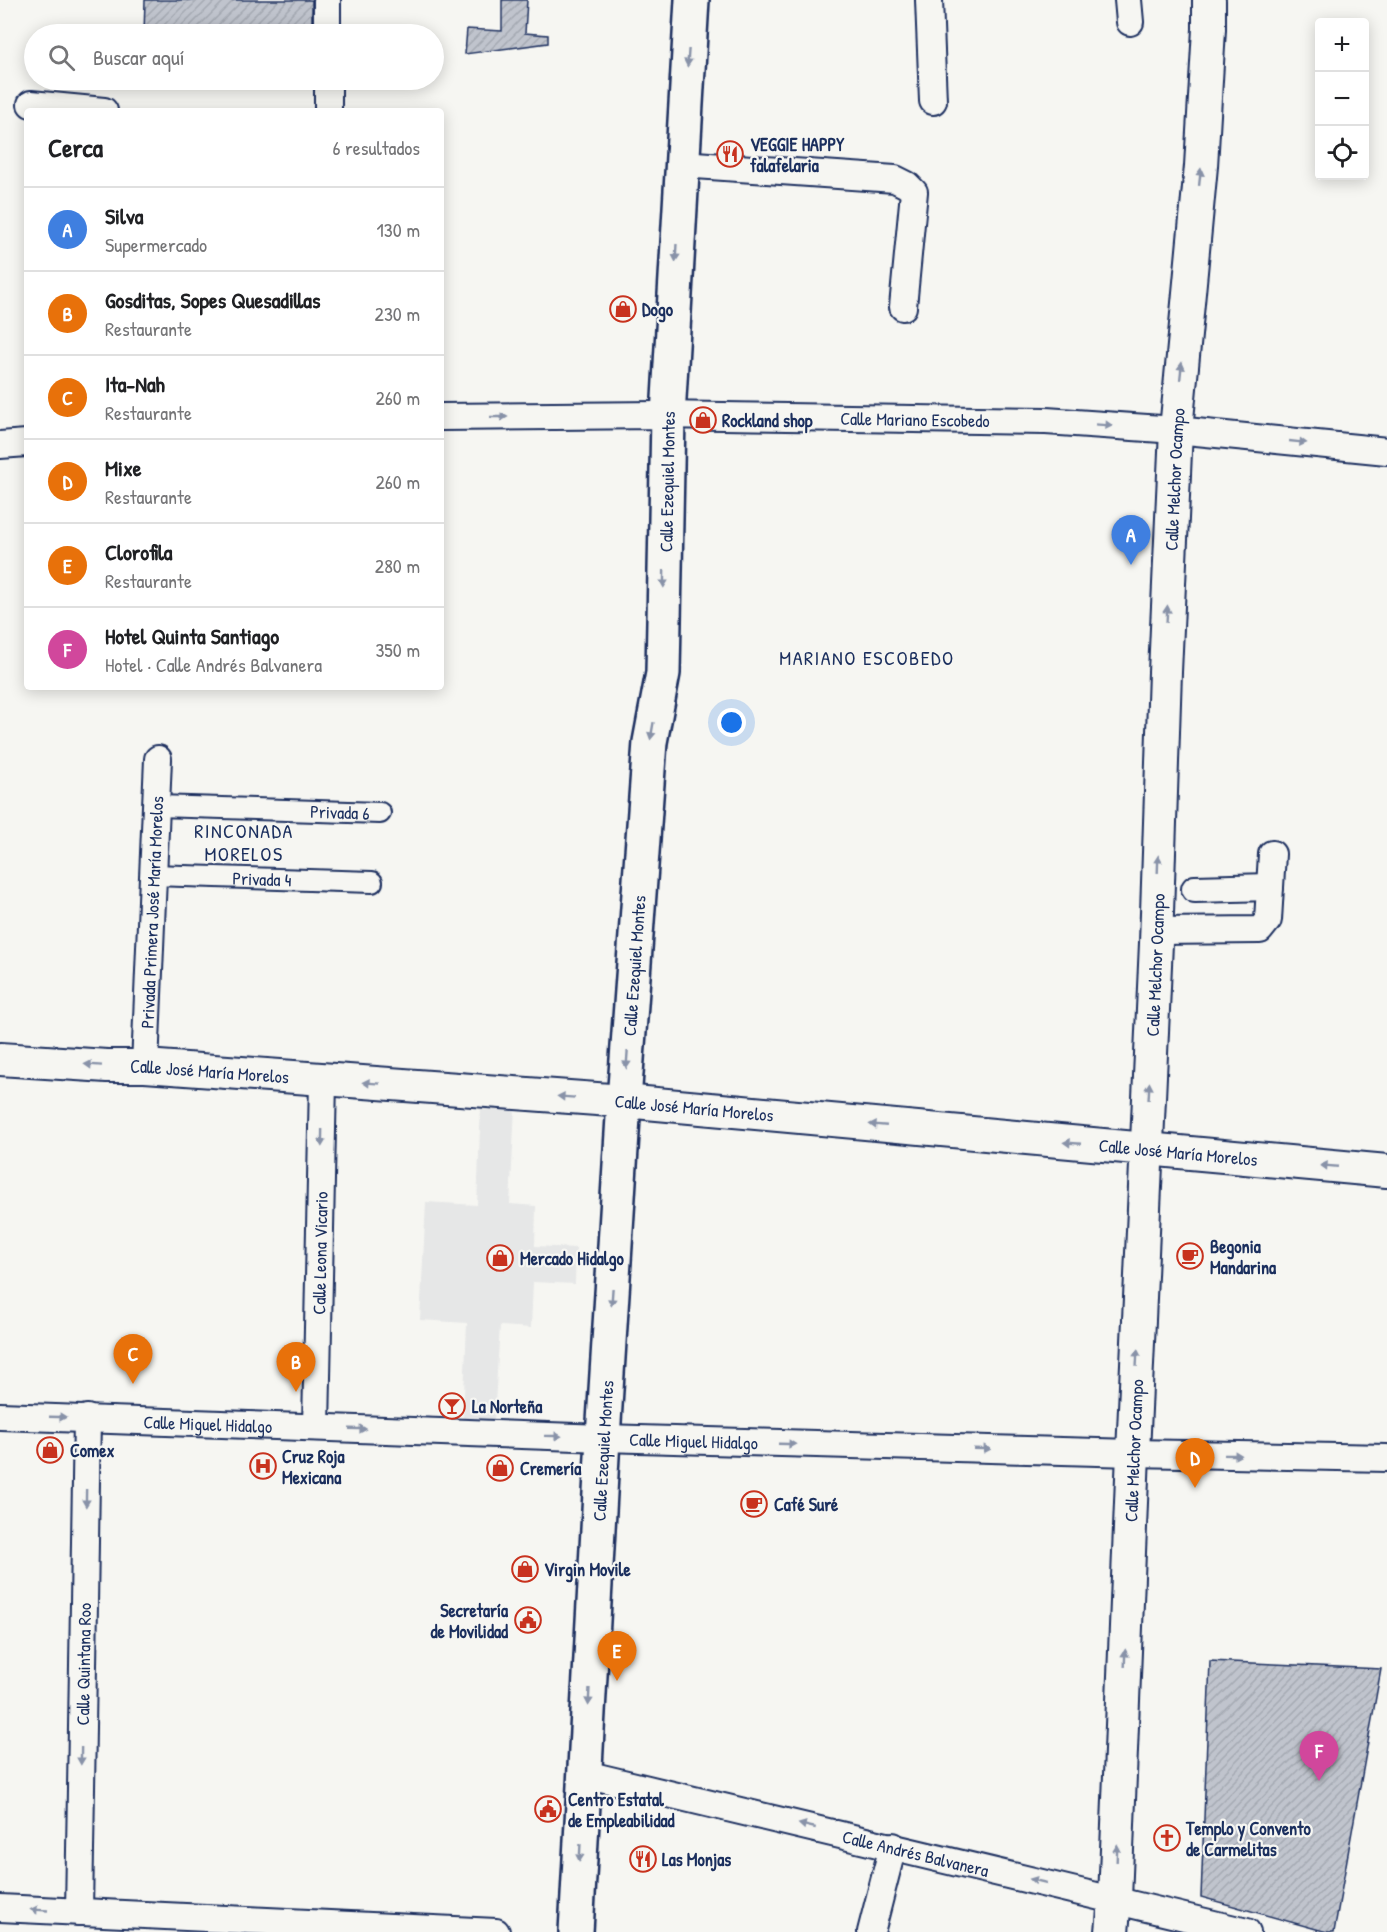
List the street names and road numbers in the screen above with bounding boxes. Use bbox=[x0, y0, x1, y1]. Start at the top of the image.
street label: Calle Mariano Escobedo bbox=[840, 405, 990, 433]
street label: Calle Melchor Ocampo bbox=[1158, 407, 1191, 551]
street label: Calle Ezequiel Montes bbox=[653, 410, 681, 552]
street label: Privada Primera José María Morelos bbox=[134, 795, 169, 1029]
street label: Privada 6 bbox=[310, 798, 370, 825]
street label: Privada 4 bbox=[232, 865, 292, 892]
street label: Calle Melchor Ocampo bbox=[1139, 893, 1170, 1037]
street label: Calle Ezequiel Montes bbox=[616, 894, 651, 1037]
street label: Calle José María Morelos bbox=[130, 1054, 290, 1089]
street label: Calle José María Morelos bbox=[614, 1088, 775, 1127]
street label: Calle José María Morelos bbox=[1098, 1132, 1259, 1172]
street label: Calle Leona Vicario bbox=[306, 1191, 333, 1315]
street label: Calle Melchor Ocampo bbox=[1118, 1379, 1149, 1522]
street label: Calle Ezequiel Montes bbox=[586, 1380, 619, 1522]
street label: Calle Miguel Hidalgo bbox=[143, 1409, 273, 1438]
street label: Calle Miguel Hidalgo bbox=[629, 1426, 758, 1455]
street label: Calle Quintana Roo bbox=[70, 1603, 97, 1725]
street label: Calle Andrés Balvanera bbox=[840, 1823, 991, 1882]

